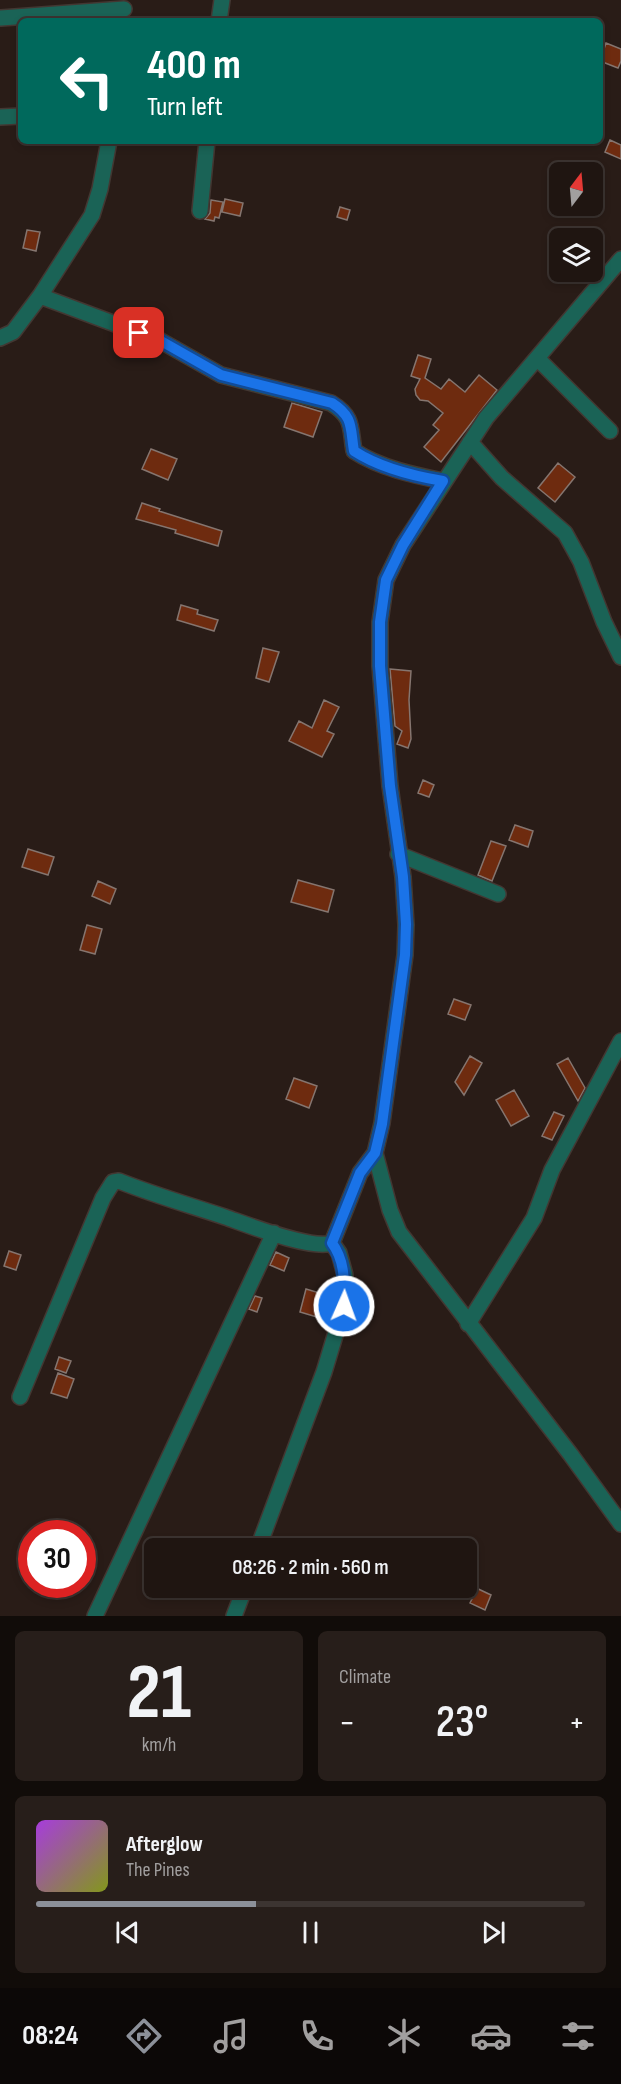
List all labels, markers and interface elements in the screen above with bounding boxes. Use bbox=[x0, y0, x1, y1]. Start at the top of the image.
text: 400 m bbox=[147, 40, 241, 91]
icon: left bbox=[48, 42, 126, 120]
text: Turn left bbox=[147, 91, 223, 123]
north arrow bbox=[549, 162, 603, 216]
map controls bbox=[549, 162, 603, 282]
button: layers bbox=[549, 228, 603, 282]
pin bbox=[113, 307, 164, 358]
icon: arrive bbox=[122, 316, 155, 349]
position arrow bbox=[312, 1274, 376, 1338]
speed limit sign: 30 bbox=[18, 1520, 96, 1598]
text: 08:26 · 2 min · 560 m bbox=[232, 1554, 389, 1581]
text: 21 bbox=[127, 1647, 191, 1740]
text: Climate bbox=[339, 1665, 391, 1689]
text: 23° bbox=[436, 1695, 488, 1750]
text: − bbox=[339, 1703, 355, 1743]
text: + bbox=[569, 1703, 585, 1743]
text: km/h bbox=[142, 1733, 176, 1757]
text: Afterglow bbox=[126, 1831, 203, 1858]
text: The Pines bbox=[126, 1858, 190, 1882]
icon: previous bbox=[111, 1916, 144, 1949]
icon: pause bbox=[294, 1916, 327, 1949]
icon: next bbox=[477, 1916, 510, 1949]
icon: directions bbox=[123, 2015, 165, 2057]
icon: music bbox=[210, 2015, 252, 2057]
icon: phone bbox=[296, 2015, 338, 2057]
icon: climate bbox=[383, 2015, 425, 2057]
icon: car bbox=[470, 2015, 512, 2057]
icon: filters bbox=[557, 2015, 599, 2057]
text: 08:24 bbox=[22, 2020, 78, 2052]

